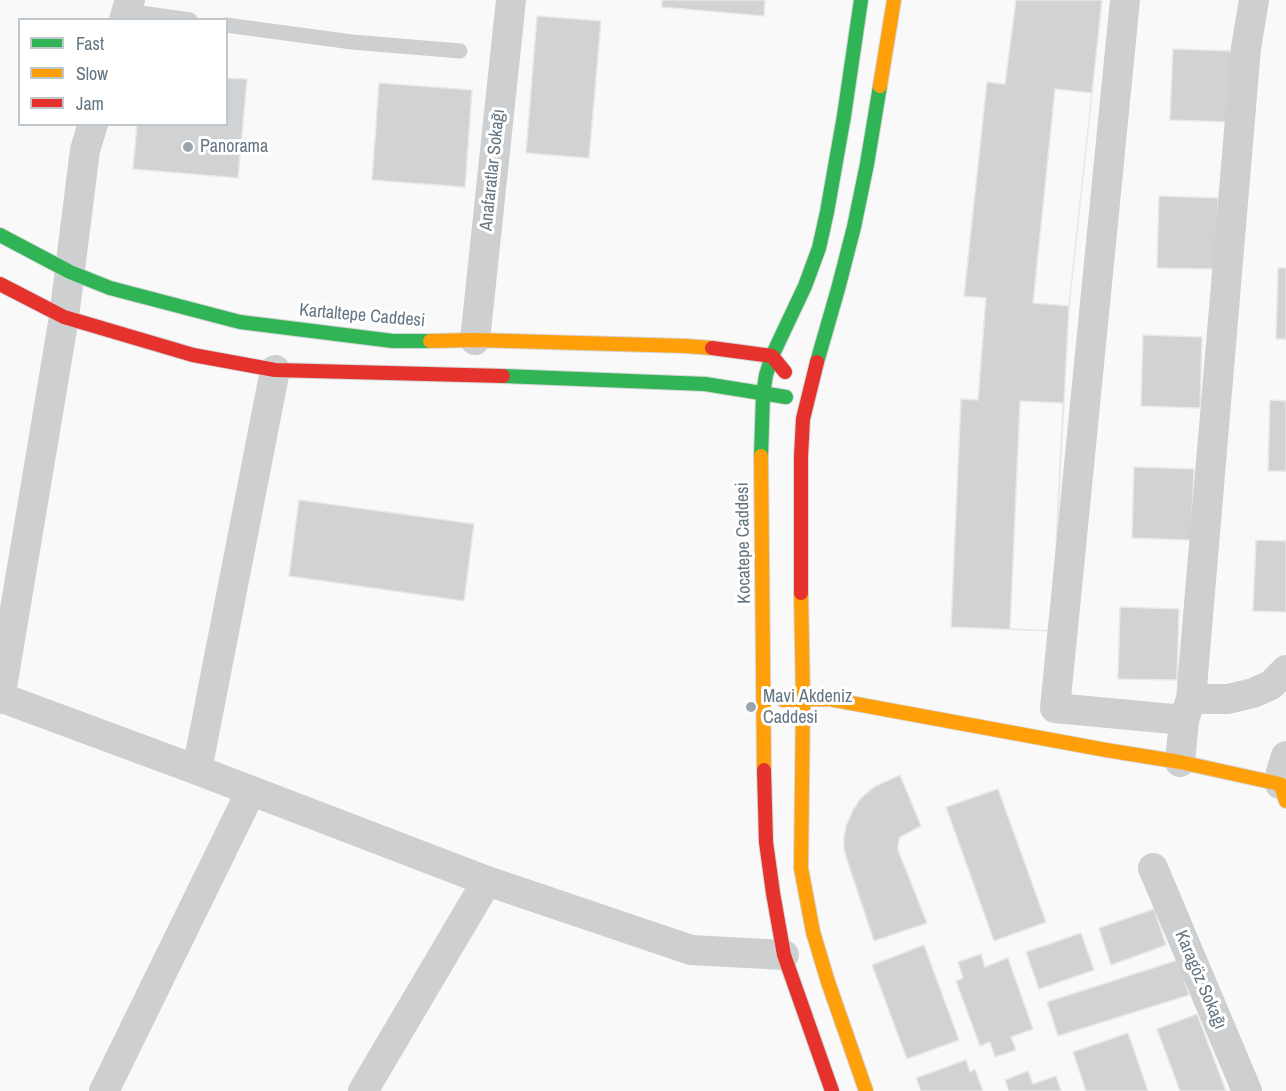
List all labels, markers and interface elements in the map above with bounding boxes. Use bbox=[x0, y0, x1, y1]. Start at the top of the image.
legend bbox=[18, 18, 228, 126]
text: Fast bbox=[76, 31, 104, 56]
text: Slow bbox=[76, 61, 108, 86]
text: Jam bbox=[76, 91, 104, 116]
street label: Anafaratlar Sokağı bbox=[476, 108, 510, 232]
place label: Panorama bbox=[200, 136, 268, 158]
marker: Panorama bbox=[181, 140, 195, 154]
street label: Kartaltepe Caddesi bbox=[298, 300, 426, 332]
street label: Kocatepe Caddesi bbox=[732, 482, 756, 604]
place label: Mavi Akdeniz Caddesi bbox=[763, 686, 852, 728]
marker: Mavi Akdeniz Caddesi bbox=[744, 700, 758, 714]
street label: Karagöz Sokağı bbox=[1170, 927, 1230, 1033]

